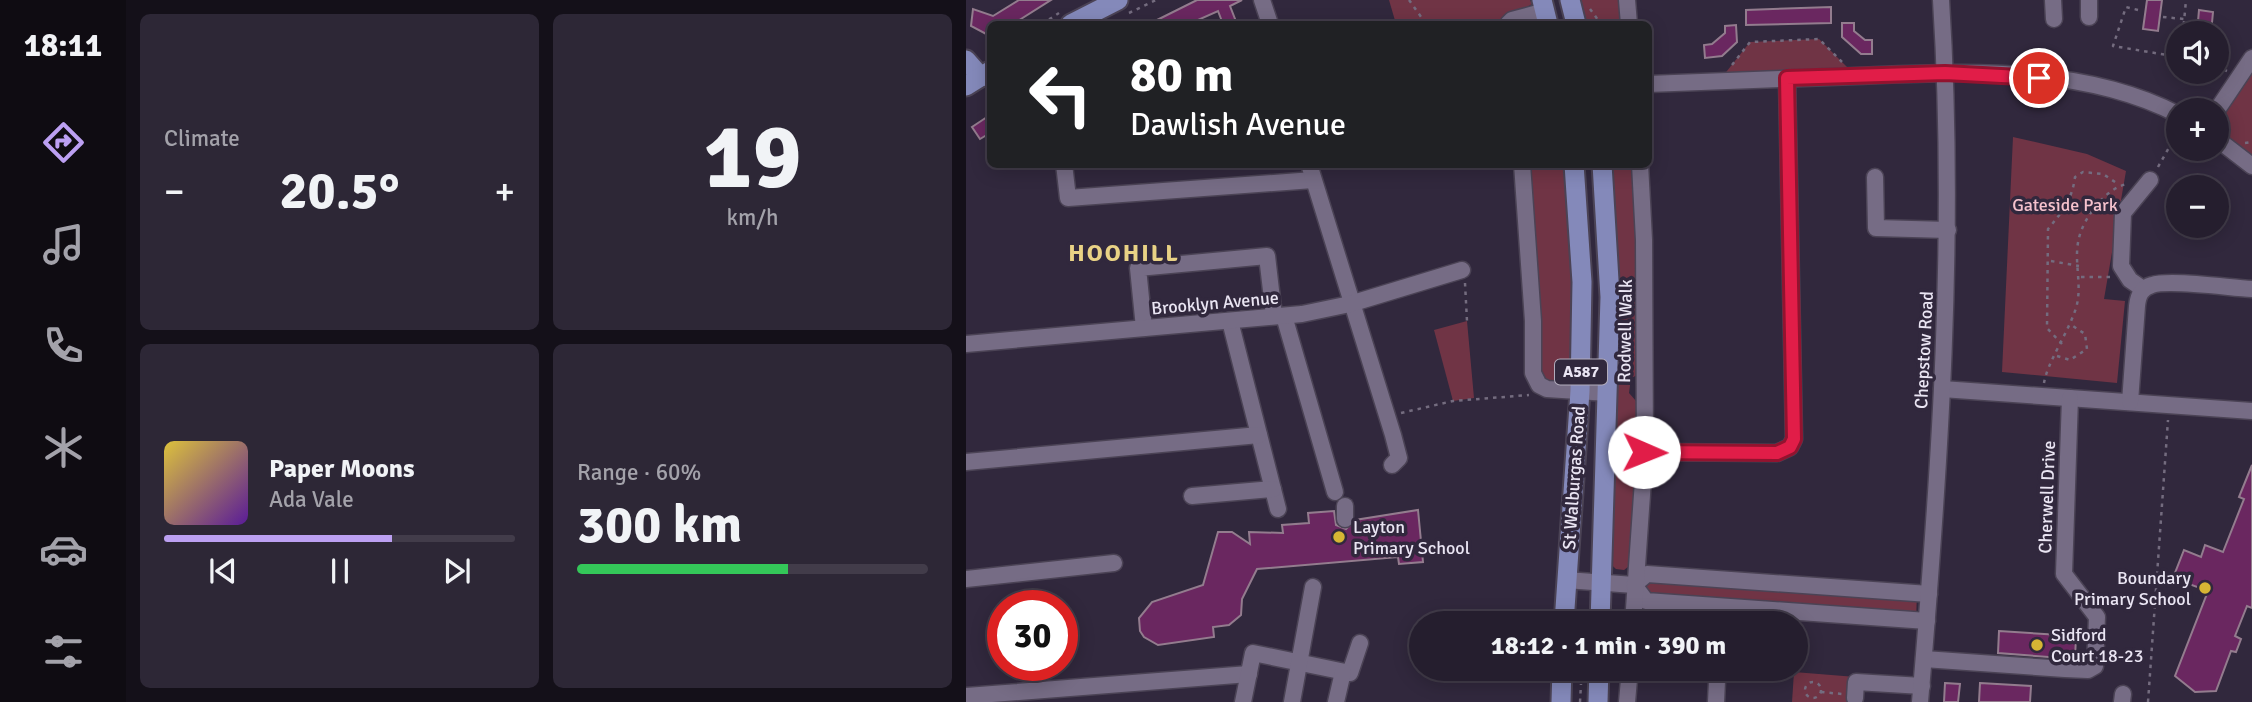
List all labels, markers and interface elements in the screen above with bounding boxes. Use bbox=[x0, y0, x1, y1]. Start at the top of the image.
map controls bbox=[2166, 21, 2229, 238]
button: sound bbox=[2166, 21, 2229, 84]
text: 18:11 bbox=[24, 26, 102, 65]
text: 80 m bbox=[1130, 45, 1233, 105]
pin bbox=[2009, 48, 2069, 108]
icon: left bbox=[1015, 49, 1106, 140]
icon: arrive bbox=[2020, 59, 2058, 97]
button: + bbox=[2166, 98, 2229, 161]
text: 19 bbox=[703, 101, 802, 214]
text: Dawlish Avenue bbox=[1130, 105, 1346, 144]
icon: directions bbox=[39, 118, 88, 167]
text: Climate bbox=[164, 124, 240, 153]
text: 20.5° bbox=[280, 159, 399, 223]
text: − bbox=[164, 168, 185, 215]
text: + bbox=[494, 168, 515, 215]
button: − bbox=[2166, 175, 2229, 238]
park label: Gateside Park bbox=[2012, 194, 2118, 216]
text: km/h bbox=[726, 203, 779, 232]
icon: music bbox=[39, 220, 88, 269]
district label: HOOHILL bbox=[1068, 238, 1180, 268]
street label: Rodwell Walk bbox=[1613, 279, 1637, 383]
street label: Brooklyn Avenue bbox=[1150, 286, 1280, 320]
street label: Chepstow Road bbox=[1910, 291, 1938, 409]
icon: phone bbox=[39, 321, 88, 370]
road number: A587 bbox=[1555, 360, 1607, 384]
street label: St Walburgas Road bbox=[1558, 405, 1590, 551]
position arrow bbox=[1607, 415, 1681, 489]
icon: climate bbox=[39, 423, 88, 472]
street label: Cherwell Drive bbox=[2034, 440, 2060, 554]
text: Paper Moons bbox=[269, 453, 415, 485]
text: Range · 60% bbox=[577, 458, 701, 487]
text: Ada Vale bbox=[269, 485, 354, 514]
text: 300 km bbox=[577, 493, 742, 557]
place label: Layton Primary School bbox=[1353, 516, 1470, 559]
icon: car bbox=[39, 525, 88, 574]
marker: Layton Primary School bbox=[1331, 529, 1347, 545]
icon: previous bbox=[204, 552, 242, 590]
icon: pause bbox=[321, 552, 359, 590]
icon: next bbox=[438, 552, 476, 590]
place label: Boundary Primary School bbox=[2074, 567, 2192, 610]
marker: Boundary Primary School bbox=[2197, 580, 2213, 596]
speed limit sign: 30 bbox=[987, 590, 1078, 681]
place label: Sidford Court 18-23 bbox=[2051, 624, 2143, 667]
icon: filters bbox=[39, 627, 88, 676]
text: 18:12 · 1 min · 390 m bbox=[1491, 630, 1726, 662]
marker: Sidford Court 18-23 bbox=[2029, 637, 2045, 653]

